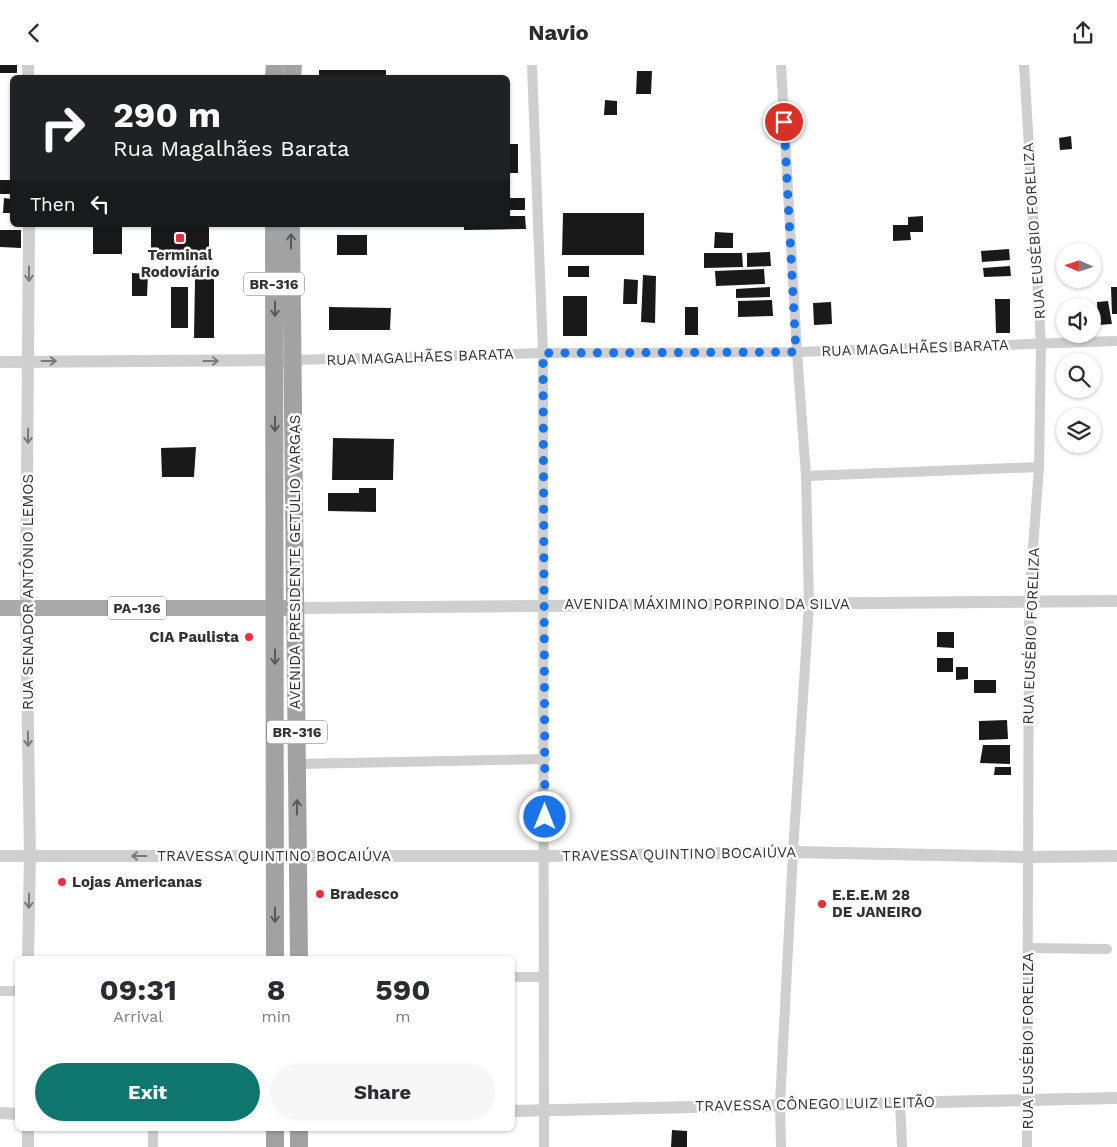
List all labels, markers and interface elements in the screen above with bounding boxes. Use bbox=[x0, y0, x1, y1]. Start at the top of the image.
icon: back bbox=[20, 19, 48, 47]
icon: share bbox=[1069, 19, 1097, 47]
text: Navio bbox=[528, 20, 589, 45]
text: 290 m bbox=[113, 94, 221, 136]
icon: right bbox=[30, 95, 95, 160]
pin bbox=[763, 101, 805, 143]
icon: arrive bbox=[770, 108, 798, 136]
text: Rua Magalhães Barata bbox=[113, 136, 349, 161]
street label: RUA EUSÉBIO FORELIZA bbox=[1019, 142, 1049, 320]
icon: left bbox=[86, 190, 114, 218]
text: Then bbox=[30, 193, 76, 216]
marker: Terminal Rodoviário bbox=[174, 232, 186, 244]
one-way arrow bbox=[286, 233, 296, 250]
north arrow bbox=[1056, 243, 1101, 287]
map controls bbox=[1056, 243, 1101, 453]
place label: Terminal Rodoviário bbox=[141, 246, 219, 281]
one-way arrow bbox=[24, 265, 34, 281]
road number: BR-316 bbox=[244, 273, 304, 295]
button: sound bbox=[1056, 298, 1101, 343]
one-way arrow bbox=[270, 300, 280, 316]
street label: RUA MAGALHÃES BARATA bbox=[821, 336, 1009, 360]
street label: RUA MAGALHÃES BARATA bbox=[326, 345, 514, 369]
button: search bbox=[1056, 353, 1101, 398]
one-way arrow bbox=[40, 356, 56, 366]
one-way arrow bbox=[202, 356, 219, 366]
button: layers bbox=[1056, 408, 1101, 453]
street label: AVENIDA PRESIDENTE GETÚLIO VARGAS bbox=[286, 415, 304, 709]
one-way arrow bbox=[270, 416, 280, 432]
one-way arrow bbox=[23, 428, 33, 444]
street label: RUA SENADOR ANTÔNIO LEMOS bbox=[18, 474, 37, 710]
street label: RUA EUSÉBIO FORELIZA bbox=[1019, 547, 1043, 725]
street label: AVENIDA MÁXIMINO PORPINO DA SILVA bbox=[564, 595, 850, 613]
road number: PA-136 bbox=[108, 597, 166, 619]
place label: CIA Paulista bbox=[149, 628, 239, 646]
marker: CIA Paulista bbox=[243, 631, 255, 643]
one-way arrow bbox=[270, 648, 280, 665]
road number: BR-316 bbox=[267, 721, 327, 744]
one-way arrow bbox=[23, 730, 33, 746]
position arrow bbox=[518, 790, 570, 842]
one-way arrow bbox=[292, 800, 302, 816]
street label: TRAVESSA QUINTINO BOCAIÚVA bbox=[562, 843, 796, 865]
street label: TRAVESSA QUINTINO BOCAIÚVA bbox=[157, 847, 391, 865]
one-way arrow bbox=[131, 851, 148, 861]
place label: Lojas Americanas bbox=[72, 873, 202, 891]
marker: Lojas Americanas bbox=[56, 876, 68, 888]
place label: Bradesco bbox=[330, 885, 399, 903]
place label: E.E.E.M 28 DE JANEIRO bbox=[832, 886, 922, 921]
marker: Bradesco bbox=[314, 888, 326, 900]
one-way arrow bbox=[24, 892, 34, 909]
marker: E.E.E.M 28 DE JANEIRO bbox=[816, 898, 828, 910]
one-way arrow bbox=[270, 907, 280, 923]
street label: RUA EUSÉBIO FORELIZA bbox=[1019, 952, 1037, 1130]
text: 09:31 bbox=[99, 972, 177, 1007]
text: 8 bbox=[267, 972, 286, 1007]
text: 590 bbox=[375, 972, 431, 1007]
text: Arrival bbox=[113, 1007, 163, 1026]
text: min bbox=[261, 1007, 291, 1026]
text: m bbox=[395, 1007, 411, 1026]
button: Exit bbox=[35, 1063, 260, 1121]
button: Share bbox=[270, 1063, 495, 1121]
street label: TRAVESSA CÔNEGO LUIZ LEITÃO bbox=[695, 1092, 935, 1115]

